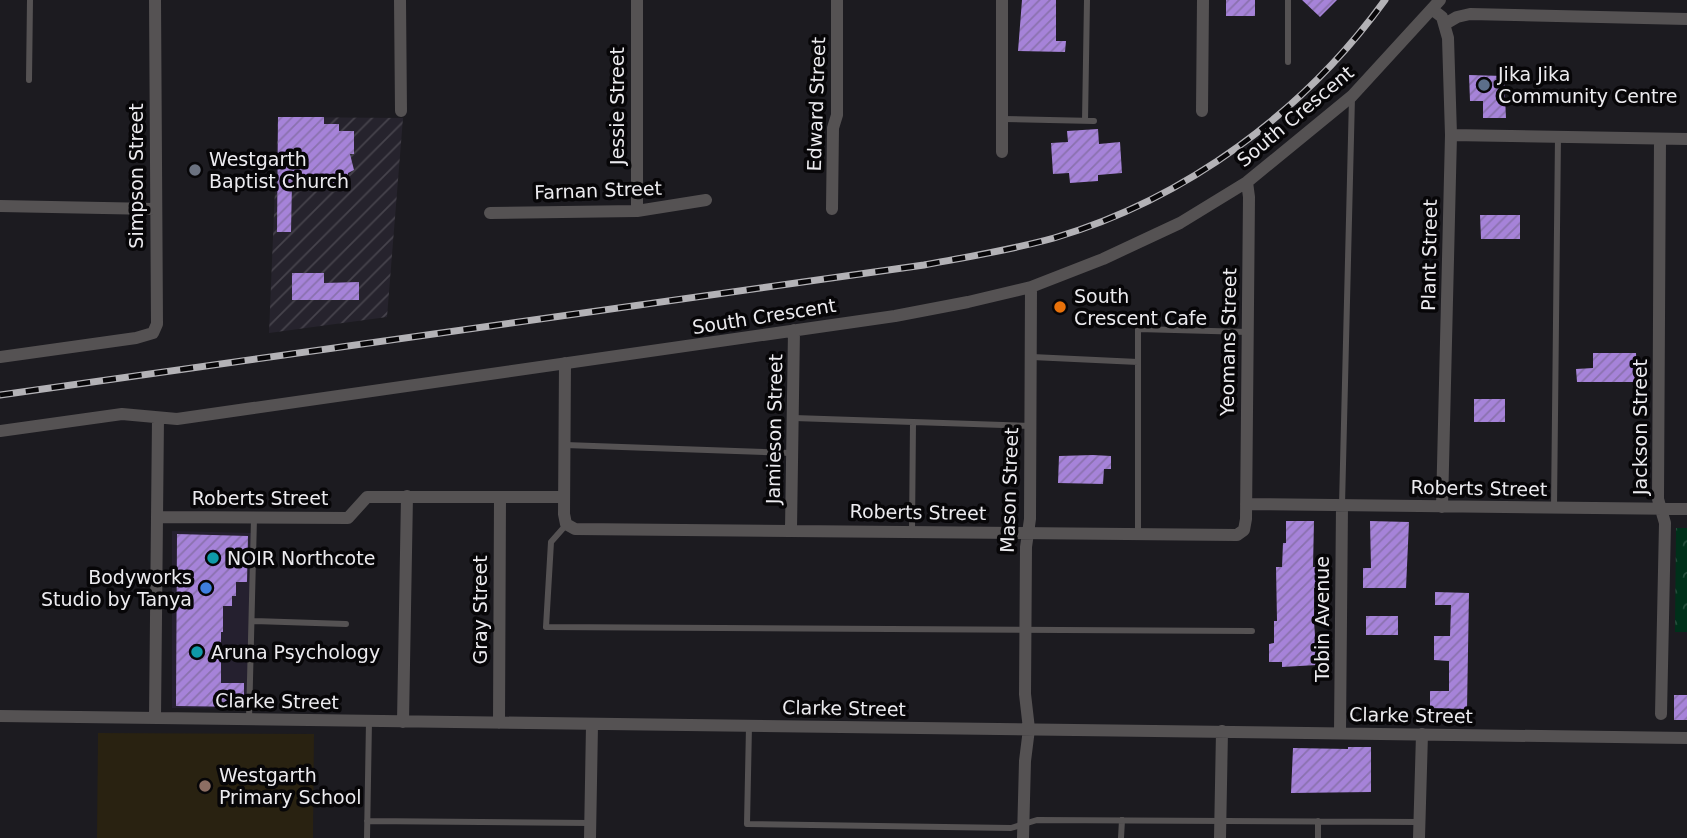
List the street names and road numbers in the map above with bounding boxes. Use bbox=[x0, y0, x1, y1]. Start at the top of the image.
street label: Edward Street bbox=[803, 36, 829, 172]
street label: Jessie Street bbox=[606, 47, 628, 166]
street label: South Crescent bbox=[1232, 61, 1358, 171]
street label: Simpson Street bbox=[125, 103, 147, 249]
street label: Farnan Street bbox=[534, 177, 662, 203]
street label: Plant Street bbox=[1417, 199, 1441, 311]
street label: Yeomans Street bbox=[1216, 268, 1240, 417]
street label: South Crescent bbox=[691, 294, 837, 338]
street label: Jamieson Street bbox=[762, 354, 786, 505]
street label: Jackson Street bbox=[1629, 359, 1651, 496]
street label: Mason Street bbox=[996, 427, 1022, 553]
street label: Roberts Street bbox=[1410, 476, 1548, 500]
street label: Roberts Street bbox=[192, 487, 328, 509]
street label: Roberts Street bbox=[849, 500, 987, 524]
street label: Gray Street bbox=[469, 555, 491, 665]
street label: Tobin Avenue bbox=[1311, 556, 1333, 683]
street label: Clarke Street bbox=[215, 689, 339, 713]
street label: Clarke Street bbox=[782, 696, 906, 720]
street label: Clarke Street bbox=[1349, 703, 1473, 727]

